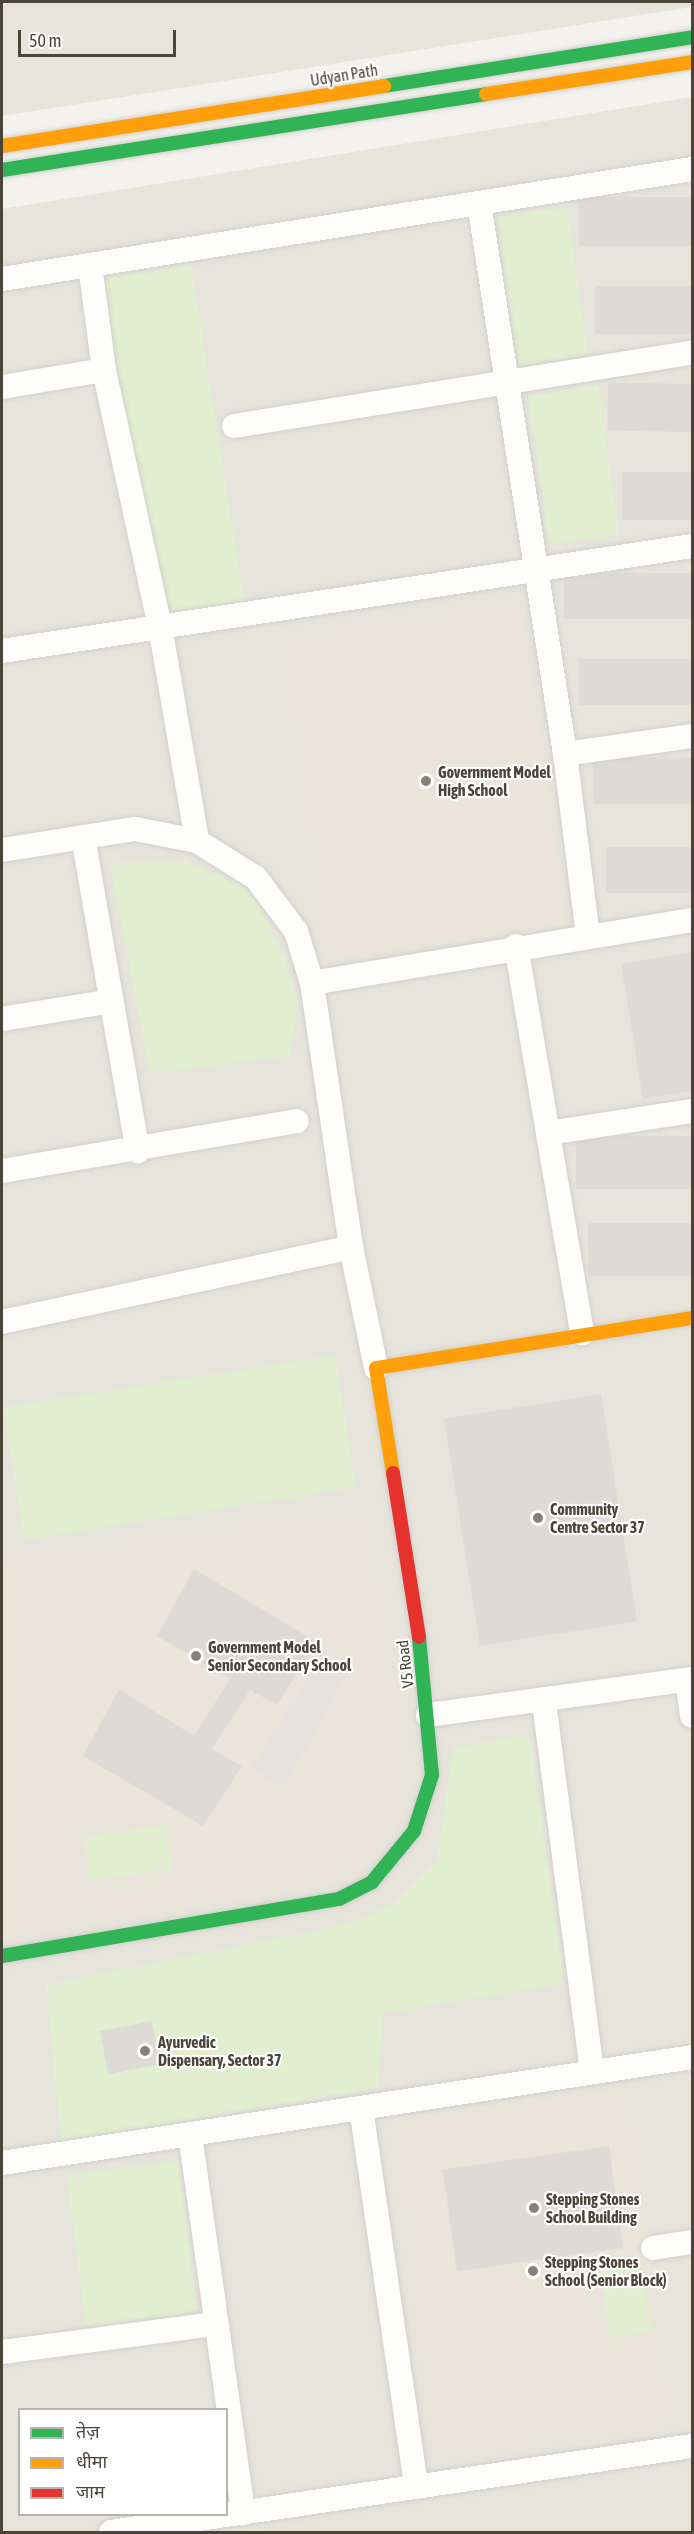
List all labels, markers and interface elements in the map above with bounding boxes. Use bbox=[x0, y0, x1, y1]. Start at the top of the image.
scale bar bbox=[21, 18, 178, 56]
text: 50 m bbox=[29, 30, 61, 51]
street label: Udyan Path bbox=[309, 60, 379, 90]
place label: Government Model High School bbox=[438, 762, 551, 800]
marker: Government Model High School bbox=[419, 774, 433, 788]
place label: Community Centre Sector 37 bbox=[550, 1499, 645, 1537]
marker: Community Centre Sector 37 bbox=[531, 1511, 545, 1525]
place label: Government Model Senior Secondary School bbox=[208, 1637, 351, 1675]
street label: V5 Road bbox=[393, 1639, 417, 1689]
marker: Government Model Senior Secondary School bbox=[189, 1649, 203, 1663]
place label: Ayurvedic Dispensary, Sector 37 bbox=[158, 2032, 282, 2070]
marker: Ayurvedic Dispensary, Sector 37 bbox=[136, 2042, 154, 2060]
place label: Stepping Stones School Building bbox=[546, 2189, 639, 2227]
marker: Stepping Stones School Building bbox=[527, 2201, 541, 2215]
place label: Stepping Stones School (Senior Block) bbox=[545, 2252, 667, 2290]
marker: Stepping Stones School (Senior Block) bbox=[526, 2264, 540, 2278]
legend bbox=[18, 2408, 228, 2516]
text: तेज़ bbox=[76, 2421, 100, 2442]
text: धीमा bbox=[76, 2451, 107, 2472]
text: जाम bbox=[76, 2481, 105, 2502]

